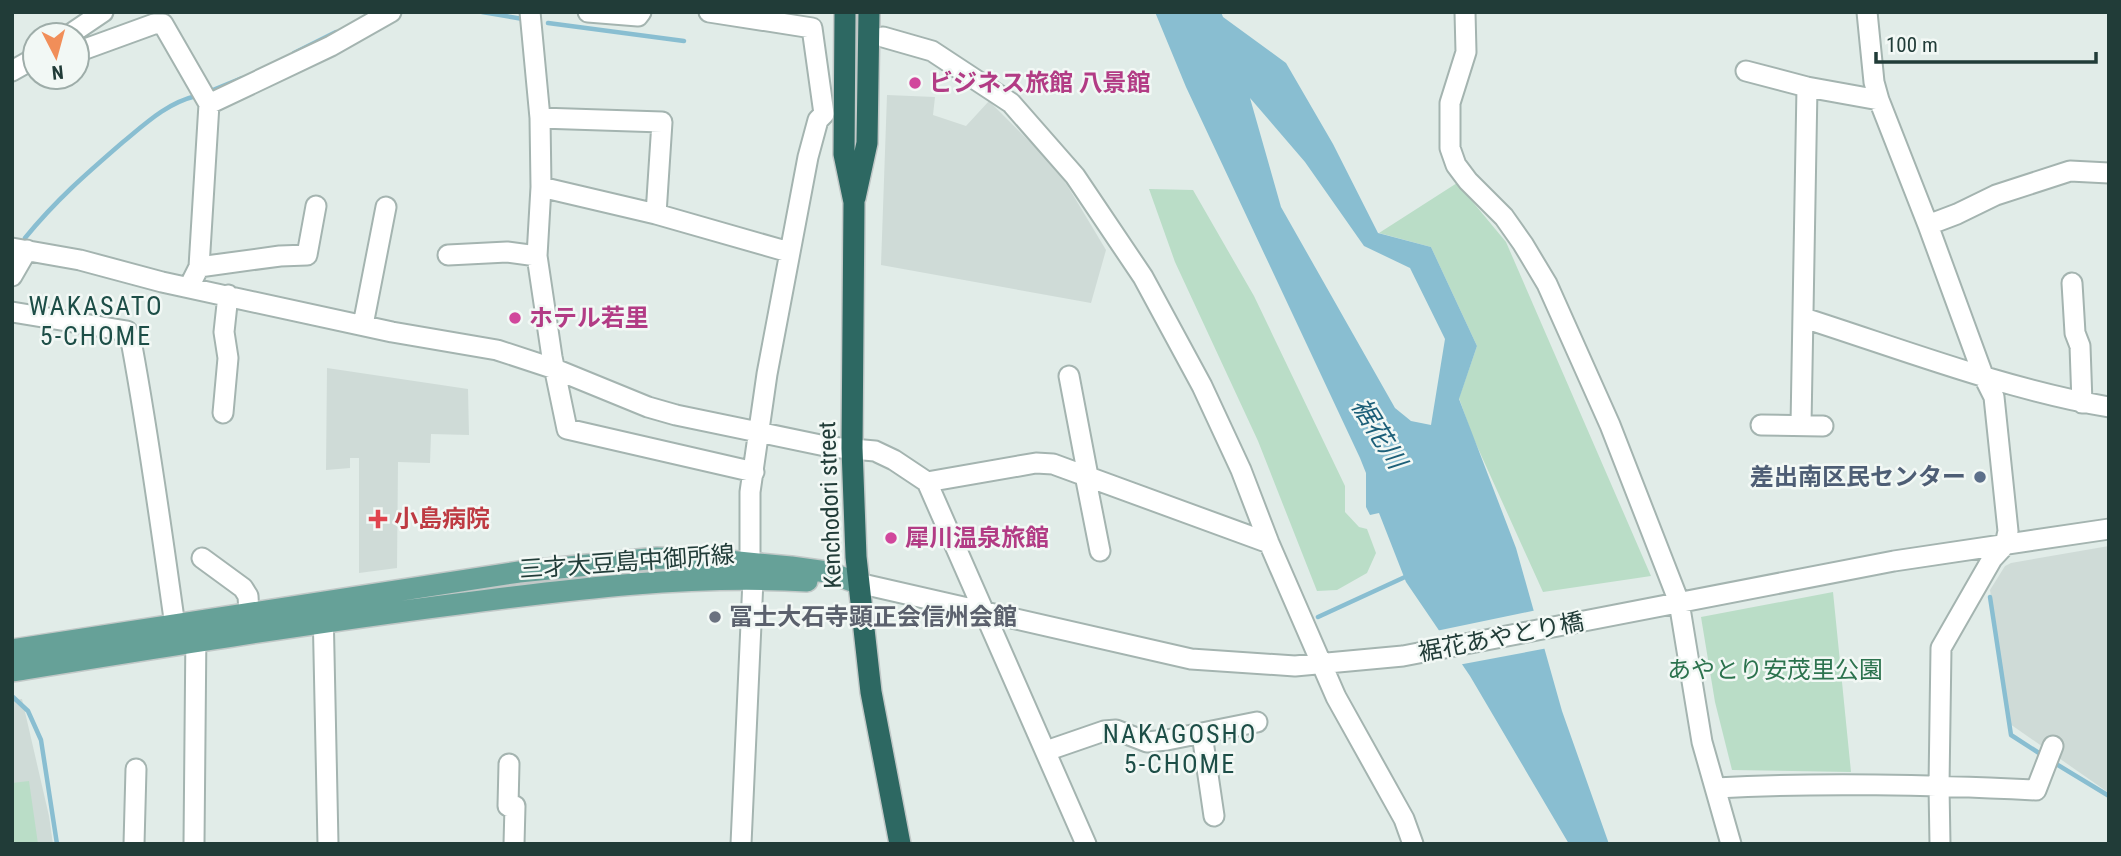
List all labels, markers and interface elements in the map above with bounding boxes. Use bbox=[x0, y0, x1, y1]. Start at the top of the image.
north arrow bbox=[21, 21, 91, 91]
scale bar bbox=[1876, 21, 2096, 65]
text: 100 m bbox=[1886, 33, 1938, 57]
text: N bbox=[51, 60, 65, 84]
place label: ビジネス旅館 八景館 bbox=[929, 69, 1151, 97]
marker: ビジネス旅館 八景館 bbox=[907, 75, 923, 91]
district label: WAKASATO 5-CHOME bbox=[28, 291, 164, 351]
place label: ホテル若里 bbox=[529, 304, 649, 332]
marker: ホテル若里 bbox=[507, 310, 523, 326]
water label: 裾花川 bbox=[1346, 392, 1414, 477]
street label: Kenchodori street bbox=[813, 421, 847, 589]
place label: 差出南区民センター bbox=[1750, 463, 1966, 491]
marker: 差出南区民センター bbox=[1972, 469, 1988, 485]
place label: 小島病院 bbox=[394, 505, 490, 533]
marker: 小島病院 bbox=[368, 509, 388, 529]
place label: 犀川温泉旅館 bbox=[905, 524, 1049, 552]
marker: 犀川温泉旅館 bbox=[883, 530, 899, 546]
street label: 三才大豆島中御所線 bbox=[518, 541, 736, 583]
place label: 冨士大石寺顕正会信州会館 bbox=[729, 603, 1017, 631]
street label: 裾花あやとり橋 bbox=[1416, 607, 1586, 667]
marker: 冨士大石寺顕正会信州会館 bbox=[707, 609, 723, 625]
park label: あやとり安茂里公園 bbox=[1667, 656, 1883, 684]
district label: NAKAGOSHO 5-CHOME bbox=[1103, 719, 1257, 779]

